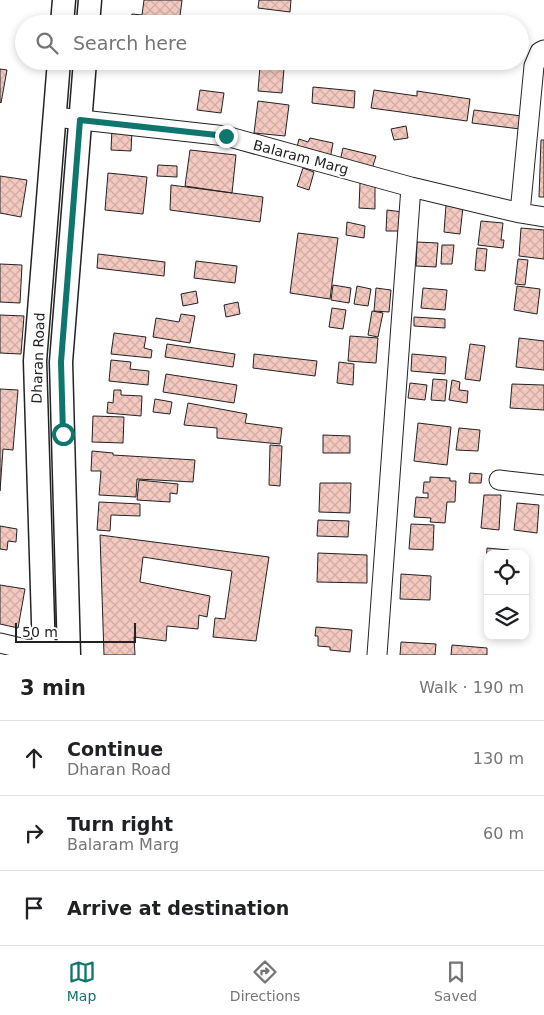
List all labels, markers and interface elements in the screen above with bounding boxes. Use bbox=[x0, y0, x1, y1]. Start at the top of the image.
search box bbox=[15, 15, 529, 70]
icon: search bbox=[33, 29, 61, 57]
text: Search here bbox=[73, 32, 187, 54]
route end bbox=[215, 125, 238, 148]
street label: Balaram Marg bbox=[252, 137, 350, 177]
street label: Dharan Road bbox=[28, 312, 48, 404]
route start bbox=[52, 423, 75, 446]
map controls bbox=[484, 550, 529, 640]
button: locate bbox=[484, 550, 529, 595]
button: layers bbox=[484, 595, 529, 640]
scale bar bbox=[15, 620, 136, 643]
text: 50 m bbox=[22, 624, 58, 640]
text: 3 min bbox=[20, 676, 86, 700]
text: Walk · 190 m bbox=[419, 678, 524, 697]
text: Continue bbox=[67, 738, 163, 760]
icon: ahead bbox=[20, 744, 48, 772]
text: 130 m bbox=[473, 749, 524, 768]
text: Dharan Road bbox=[67, 760, 171, 779]
text: Turn right bbox=[67, 813, 173, 835]
icon: right bbox=[20, 819, 48, 847]
text: 60 m bbox=[483, 824, 524, 843]
text: Balaram Marg bbox=[67, 835, 179, 854]
icon: arrive bbox=[20, 894, 48, 922]
text: Arrive at destination bbox=[67, 897, 289, 919]
tab: Map bbox=[67, 958, 96, 1004]
tab: Directions bbox=[230, 958, 300, 1004]
tab: Saved bbox=[434, 958, 477, 1004]

